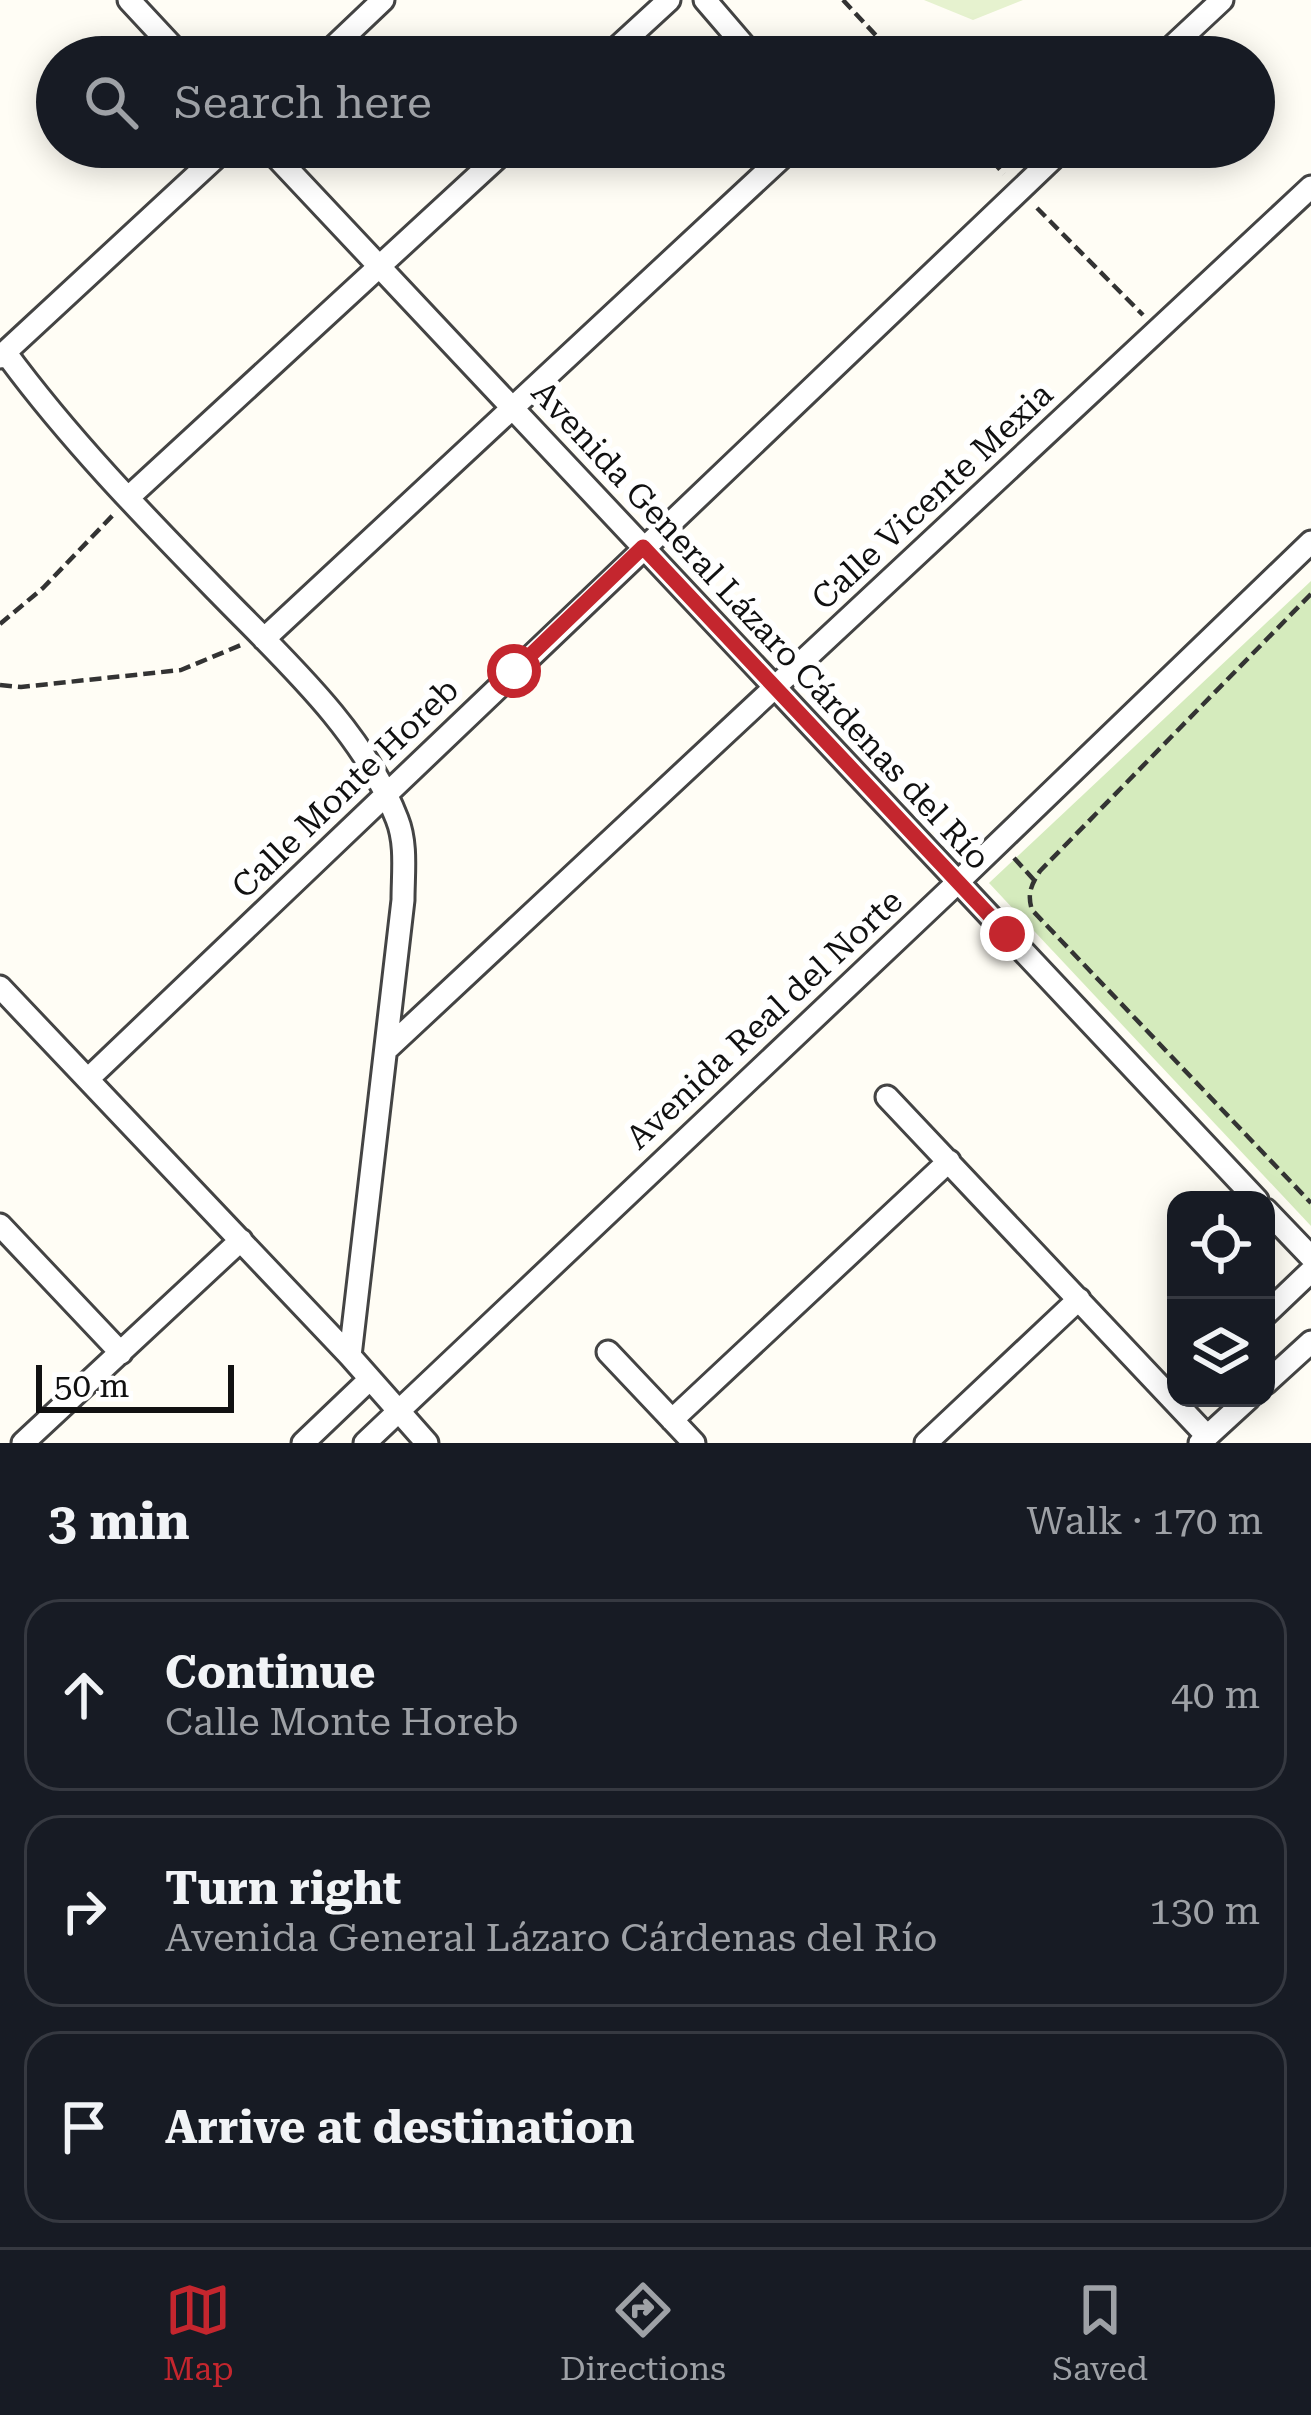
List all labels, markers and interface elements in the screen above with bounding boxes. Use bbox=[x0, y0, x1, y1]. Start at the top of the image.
search box bbox=[36, 36, 1275, 168]
icon: search bbox=[78, 69, 144, 135]
text: Search here bbox=[174, 76, 432, 129]
street label: Avenida General Lázaro Cárdenas del Río bbox=[524, 373, 998, 877]
street label: Calle Vicente Mexia bbox=[804, 374, 1060, 618]
route start bbox=[487, 644, 541, 698]
street label: Calle Monte Horeb bbox=[224, 670, 466, 906]
street label: Avenida Real del Norte bbox=[618, 881, 910, 1157]
route end bbox=[980, 907, 1034, 961]
map controls bbox=[1167, 1191, 1275, 1407]
button: locate bbox=[1167, 1191, 1275, 1299]
button: layers bbox=[1167, 1299, 1275, 1407]
scale bar bbox=[36, 1359, 234, 1412]
text: 50 m bbox=[54, 1366, 129, 1405]
text: 3 min bbox=[48, 1492, 190, 1551]
text: Walk · 170 m bbox=[1027, 1498, 1263, 1544]
text: Continue bbox=[165, 1646, 376, 1699]
icon: ahead bbox=[51, 1662, 117, 1728]
text: 40 m bbox=[1171, 1672, 1260, 1718]
text: Calle Monte Horeb bbox=[165, 1699, 519, 1745]
text: Turn right bbox=[165, 1862, 401, 1915]
icon: right bbox=[51, 1878, 117, 1944]
text: 130 m bbox=[1149, 1888, 1260, 1934]
text: Avenida General Lázaro Cárdenas del Río bbox=[165, 1915, 938, 1961]
icon: arrive bbox=[51, 2094, 117, 2160]
text: Arrive at destination bbox=[165, 2101, 634, 2154]
tab: Map bbox=[163, 2277, 234, 2388]
tab: Directions bbox=[560, 2277, 726, 2388]
tab: Saved bbox=[1052, 2277, 1148, 2388]

